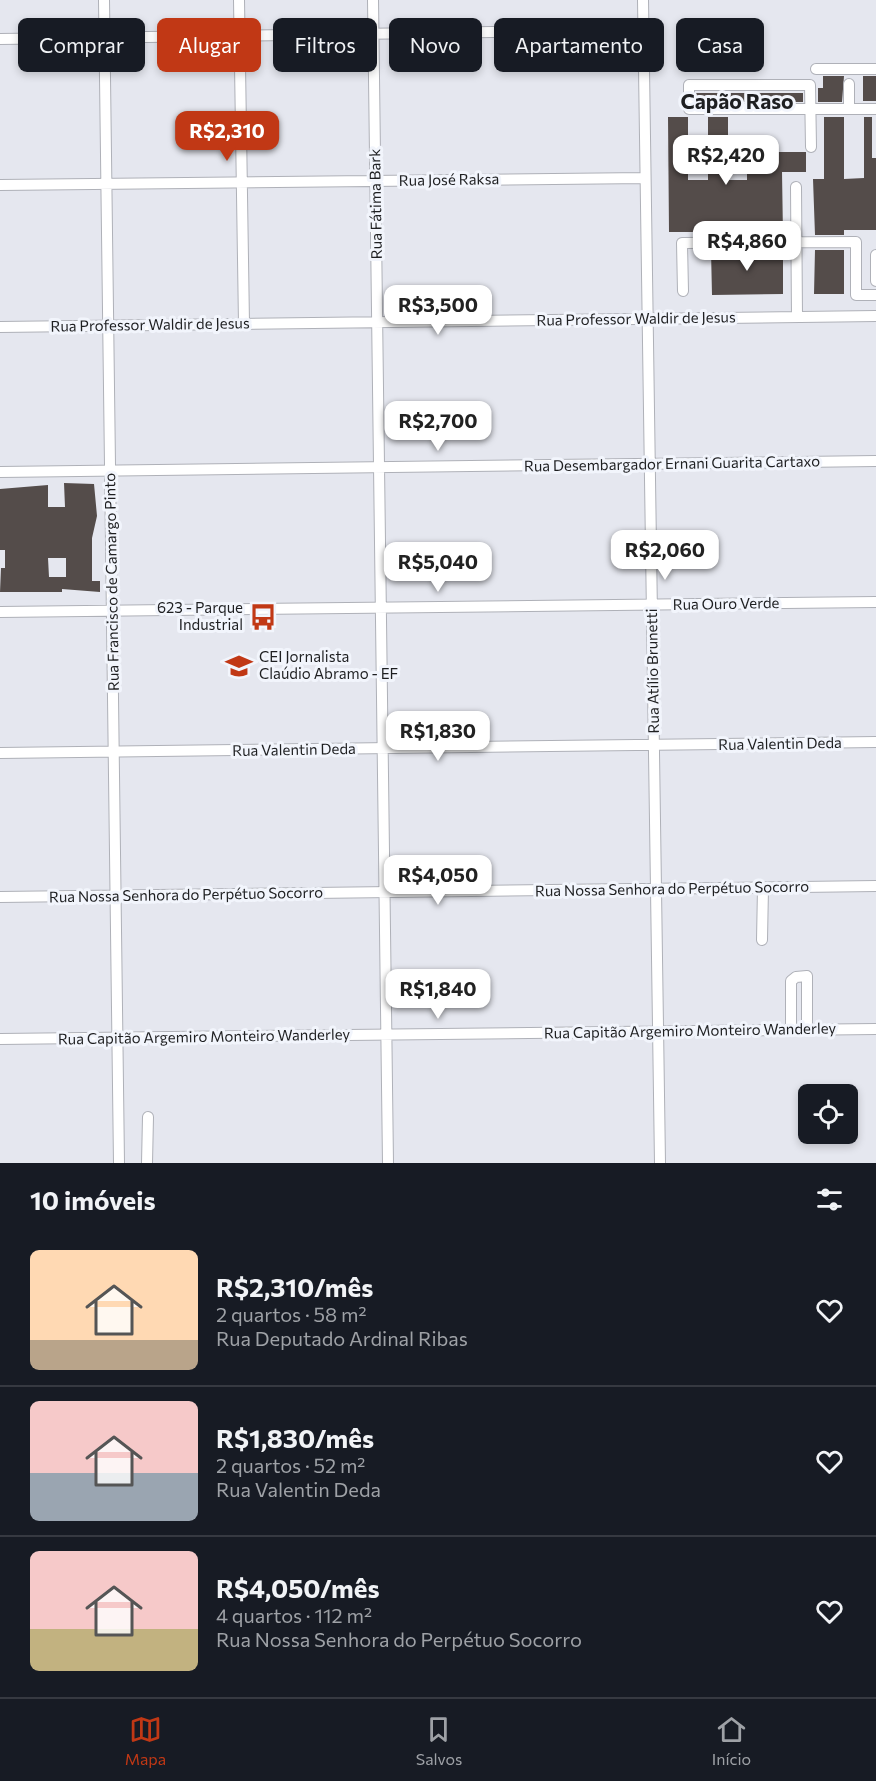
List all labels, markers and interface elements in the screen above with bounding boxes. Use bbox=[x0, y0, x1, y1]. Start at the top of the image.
chip: Comprar bbox=[18, 18, 145, 72]
chip: Alugar bbox=[157, 18, 261, 72]
chip: Filtros bbox=[273, 18, 377, 72]
chip: Novo bbox=[389, 18, 482, 72]
chip: Apartamento bbox=[494, 18, 664, 72]
chip: Casa bbox=[676, 18, 764, 72]
district label: Capão Raso bbox=[680, 88, 794, 113]
pin: R$2,310 bbox=[172, 111, 282, 162]
text: R$2,310 bbox=[189, 118, 265, 142]
pin: R$2,420 bbox=[671, 135, 781, 186]
text: R$2,420 bbox=[687, 142, 765, 166]
street label: Rua Fátima Bark bbox=[365, 149, 385, 259]
street label: Rua José Raksa bbox=[399, 169, 499, 189]
pin: R$4,860 bbox=[692, 221, 802, 272]
text: R$4,860 bbox=[707, 228, 787, 252]
pin: R$3,500 bbox=[383, 285, 493, 336]
text: R$3,500 bbox=[398, 292, 478, 316]
street label: Rua Professor Waldir de Jesus bbox=[536, 307, 736, 329]
street label: Rua Professor Waldir de Jesus bbox=[50, 313, 250, 335]
pin: R$2,700 bbox=[383, 401, 493, 452]
text: R$2,700 bbox=[399, 408, 477, 432]
street label: Rua Desembargador Ernani Guarita Cartaxo bbox=[524, 451, 820, 475]
street label: Rua Francisco de Camargo Pinto bbox=[100, 473, 122, 691]
pin: R$2,060 bbox=[610, 530, 720, 581]
text: R$2,060 bbox=[625, 537, 705, 561]
pin: R$5,040 bbox=[383, 542, 493, 593]
text: R$5,040 bbox=[398, 549, 478, 573]
street label: Rua Ouro Verde bbox=[672, 593, 780, 613]
place label: 623 - Parque Industrial bbox=[157, 598, 243, 633]
bus stop icon: 623 - Parque Industrial bbox=[248, 602, 278, 632]
street label: Rua Atílio Brunetti bbox=[642, 608, 662, 734]
place label: CEI Jornalista Claúdio Abramo - EF bbox=[259, 647, 398, 682]
school or university icon: CEI Jornalista Claúdio Abramo - EF bbox=[224, 651, 254, 681]
pin: R$1,830 bbox=[383, 711, 493, 762]
text: R$1,830 bbox=[400, 718, 476, 742]
street label: Rua Valentin Deda bbox=[718, 733, 842, 753]
street label: Rua Valentin Deda bbox=[232, 739, 356, 759]
pin: R$4,050 bbox=[383, 855, 493, 906]
text: R$4,050 bbox=[398, 862, 478, 886]
street label: Rua Nossa Senhora do Perpétuo Socorro bbox=[535, 877, 809, 899]
street label: Rua Nossa Senhora do Perpétuo Socorro bbox=[49, 883, 323, 905]
pin: R$1,840 bbox=[383, 969, 493, 1020]
text: R$1,840 bbox=[399, 976, 477, 1000]
street label: Rua Capitão Argemiro Monteiro Wanderley bbox=[544, 1018, 837, 1042]
street label: Rua Capitão Argemiro Monteiro Wanderley bbox=[58, 1024, 351, 1048]
map controls bbox=[798, 1084, 858, 1144]
button: locate bbox=[798, 1084, 858, 1144]
icon: filters bbox=[813, 1183, 846, 1216]
text: 10 imóveis bbox=[30, 1184, 156, 1215]
text: R$2,310/mês bbox=[216, 1271, 373, 1302]
icon: home bbox=[78, 1274, 150, 1346]
icon: heart bbox=[813, 1294, 846, 1327]
text: 2 quartos · 58 m² bbox=[216, 1302, 366, 1326]
text: Rua Deputado Ardinal Ribas bbox=[216, 1326, 468, 1350]
text: R$1,830/mês bbox=[216, 1422, 374, 1453]
icon: home bbox=[78, 1425, 150, 1497]
icon: heart bbox=[813, 1445, 846, 1478]
text: 2 quartos · 52 m² bbox=[216, 1453, 365, 1477]
text: Rua Valentin Deda bbox=[216, 1477, 381, 1501]
text: R$4,050/mês bbox=[216, 1572, 380, 1603]
icon: home bbox=[78, 1575, 150, 1647]
icon: heart bbox=[813, 1595, 846, 1628]
text: 4 quartos · 112 m² bbox=[216, 1603, 372, 1627]
text: Rua Nossa Senhora do Perpétuo Socorro bbox=[216, 1627, 582, 1651]
tab: Mapa bbox=[125, 1713, 166, 1768]
tab: Salvos bbox=[416, 1713, 462, 1768]
tab: Início bbox=[712, 1713, 751, 1768]

